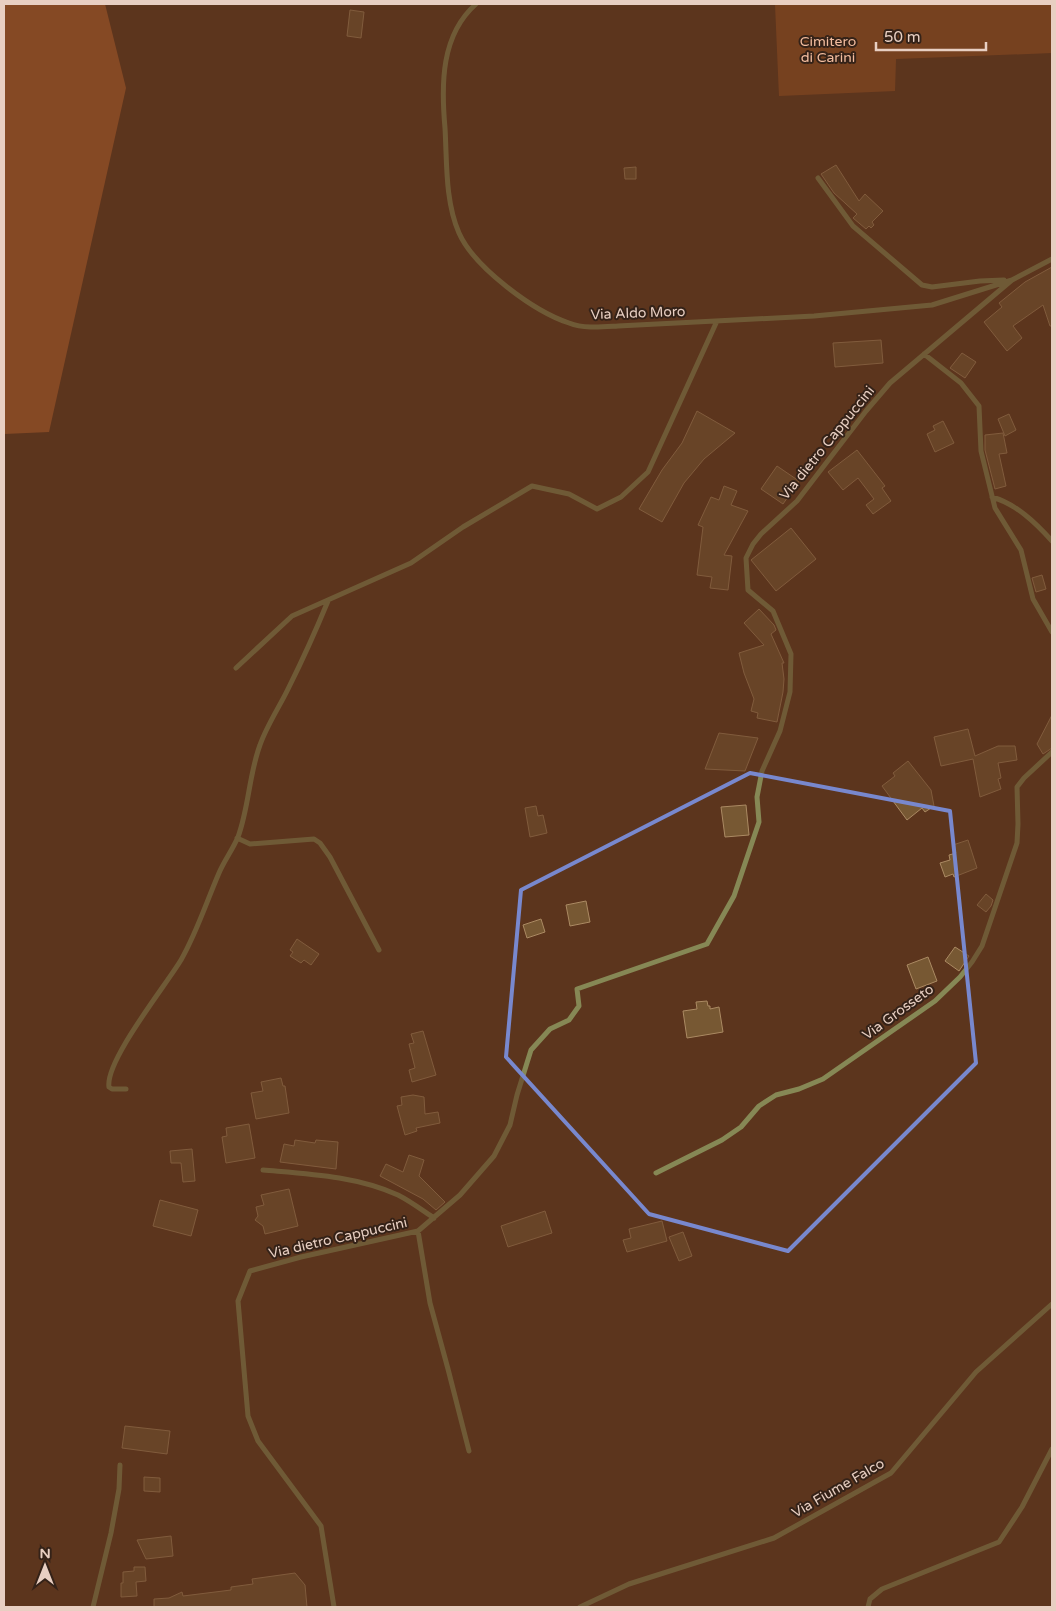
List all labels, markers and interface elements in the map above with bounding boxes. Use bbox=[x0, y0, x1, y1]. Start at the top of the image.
scale bar bbox=[876, 20, 986, 52]
text: 50 m bbox=[884, 28, 921, 46]
park label: Cimitero di Carini bbox=[800, 33, 856, 66]
street label: Via Aldo Moro bbox=[590, 303, 686, 323]
street label: Via dietro Cappuccini bbox=[776, 383, 878, 503]
street label: Via Grosseto bbox=[859, 980, 937, 1044]
street label: Via dietro Cappuccini bbox=[267, 1214, 409, 1262]
street label: Via Fiume Falco bbox=[789, 1455, 887, 1521]
north arrow bbox=[20, 1541, 70, 1591]
text: N bbox=[39, 1545, 51, 1562]

